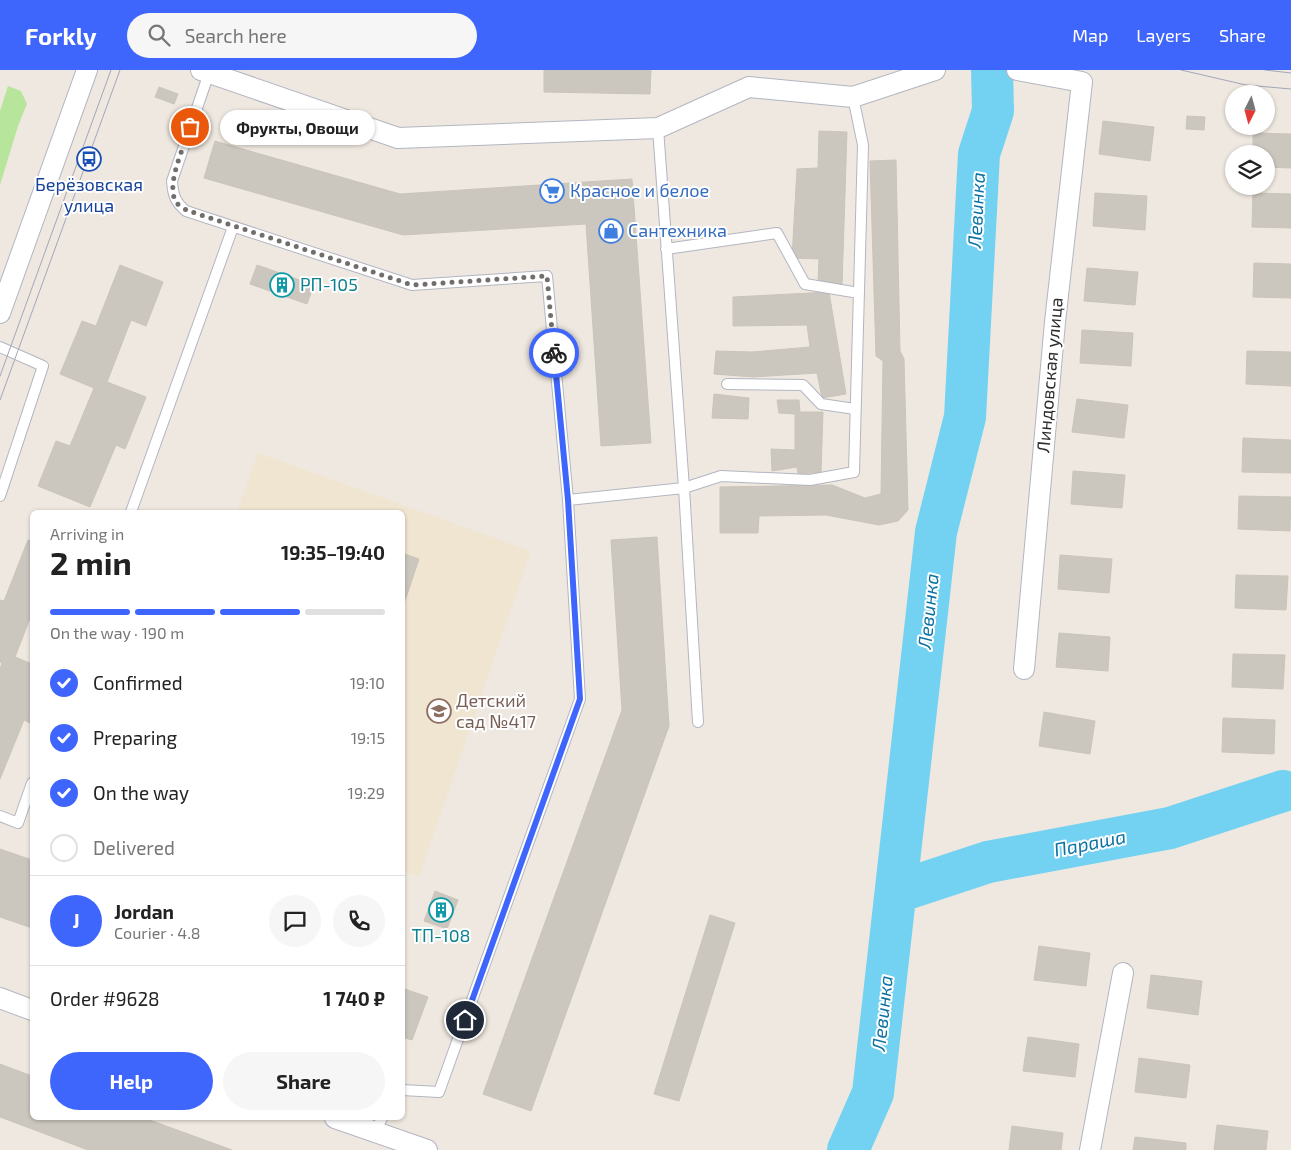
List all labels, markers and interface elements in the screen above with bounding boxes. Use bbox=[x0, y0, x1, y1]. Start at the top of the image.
search box bbox=[127, 13, 477, 58]
text: Forkly bbox=[25, 21, 97, 50]
icon: search bbox=[145, 21, 173, 49]
text: Search here bbox=[185, 24, 287, 47]
text: Map bbox=[1072, 24, 1108, 46]
text: Layers bbox=[1136, 24, 1191, 46]
text: Share bbox=[1219, 24, 1266, 46]
north arrow bbox=[1225, 85, 1275, 135]
map controls bbox=[1225, 85, 1275, 195]
pin bbox=[169, 106, 211, 148]
callout: Фрукты, Овощи bbox=[220, 110, 375, 144]
icon: bag bbox=[176, 113, 204, 141]
text: Фрукты, Овощи bbox=[236, 118, 359, 137]
button: layers bbox=[1225, 145, 1275, 195]
bus stop icon: Берёзовская улица bbox=[76, 146, 102, 172]
water label: Левинка bbox=[962, 172, 989, 249]
place label: Берёзовская улица bbox=[35, 173, 143, 216]
supermarket icon: Красное и белое bbox=[539, 178, 565, 204]
place label: Красное и белое bbox=[570, 179, 709, 201]
shop icon: Сантехника bbox=[598, 218, 624, 244]
place label: Сантехника bbox=[628, 219, 727, 241]
building icon: РП-105 bbox=[269, 272, 295, 298]
place label: РП-105 bbox=[300, 273, 358, 295]
street label: Линдовская улица bbox=[1031, 296, 1067, 454]
courier bbox=[529, 328, 579, 378]
icon: bike bbox=[540, 339, 568, 367]
text: Arriving in bbox=[50, 524, 124, 543]
text: 19:35–19:40 bbox=[281, 541, 385, 564]
text: 2 min bbox=[50, 543, 132, 581]
water label: Левинка bbox=[912, 572, 943, 651]
text: On the way · 190 m bbox=[50, 623, 184, 642]
icon: check bbox=[50, 669, 78, 697]
text: Confirmed bbox=[93, 671, 183, 694]
text: 19:10 bbox=[350, 673, 385, 692]
place label: Детский сад №417 bbox=[456, 689, 536, 732]
school or university icon: Детский сад №417 bbox=[426, 698, 452, 724]
icon: check bbox=[50, 724, 78, 752]
text: Preparing bbox=[93, 726, 177, 749]
text: 19:15 bbox=[351, 728, 385, 747]
icon: check bbox=[50, 779, 78, 807]
text: On the way bbox=[93, 781, 189, 804]
text: 19:29 bbox=[348, 783, 385, 802]
water label: Параша bbox=[1052, 824, 1128, 861]
text: Delivered bbox=[93, 836, 175, 859]
button: chat bbox=[269, 895, 321, 947]
button: phone bbox=[333, 895, 385, 947]
building icon: ТП-108 bbox=[428, 897, 454, 923]
text: Jordan bbox=[114, 900, 174, 923]
text: J bbox=[72, 909, 80, 932]
text: Courier · 4.8 bbox=[114, 923, 201, 942]
place label: ТП-108 bbox=[412, 924, 470, 946]
water label: Левинка bbox=[866, 974, 897, 1053]
text: Order #9628 bbox=[50, 987, 160, 1010]
text: 1 740 ₽ bbox=[323, 987, 385, 1010]
pin bbox=[444, 999, 486, 1041]
icon: home bbox=[451, 1006, 479, 1034]
button: Help bbox=[50, 1052, 213, 1110]
button: Share bbox=[223, 1052, 385, 1110]

